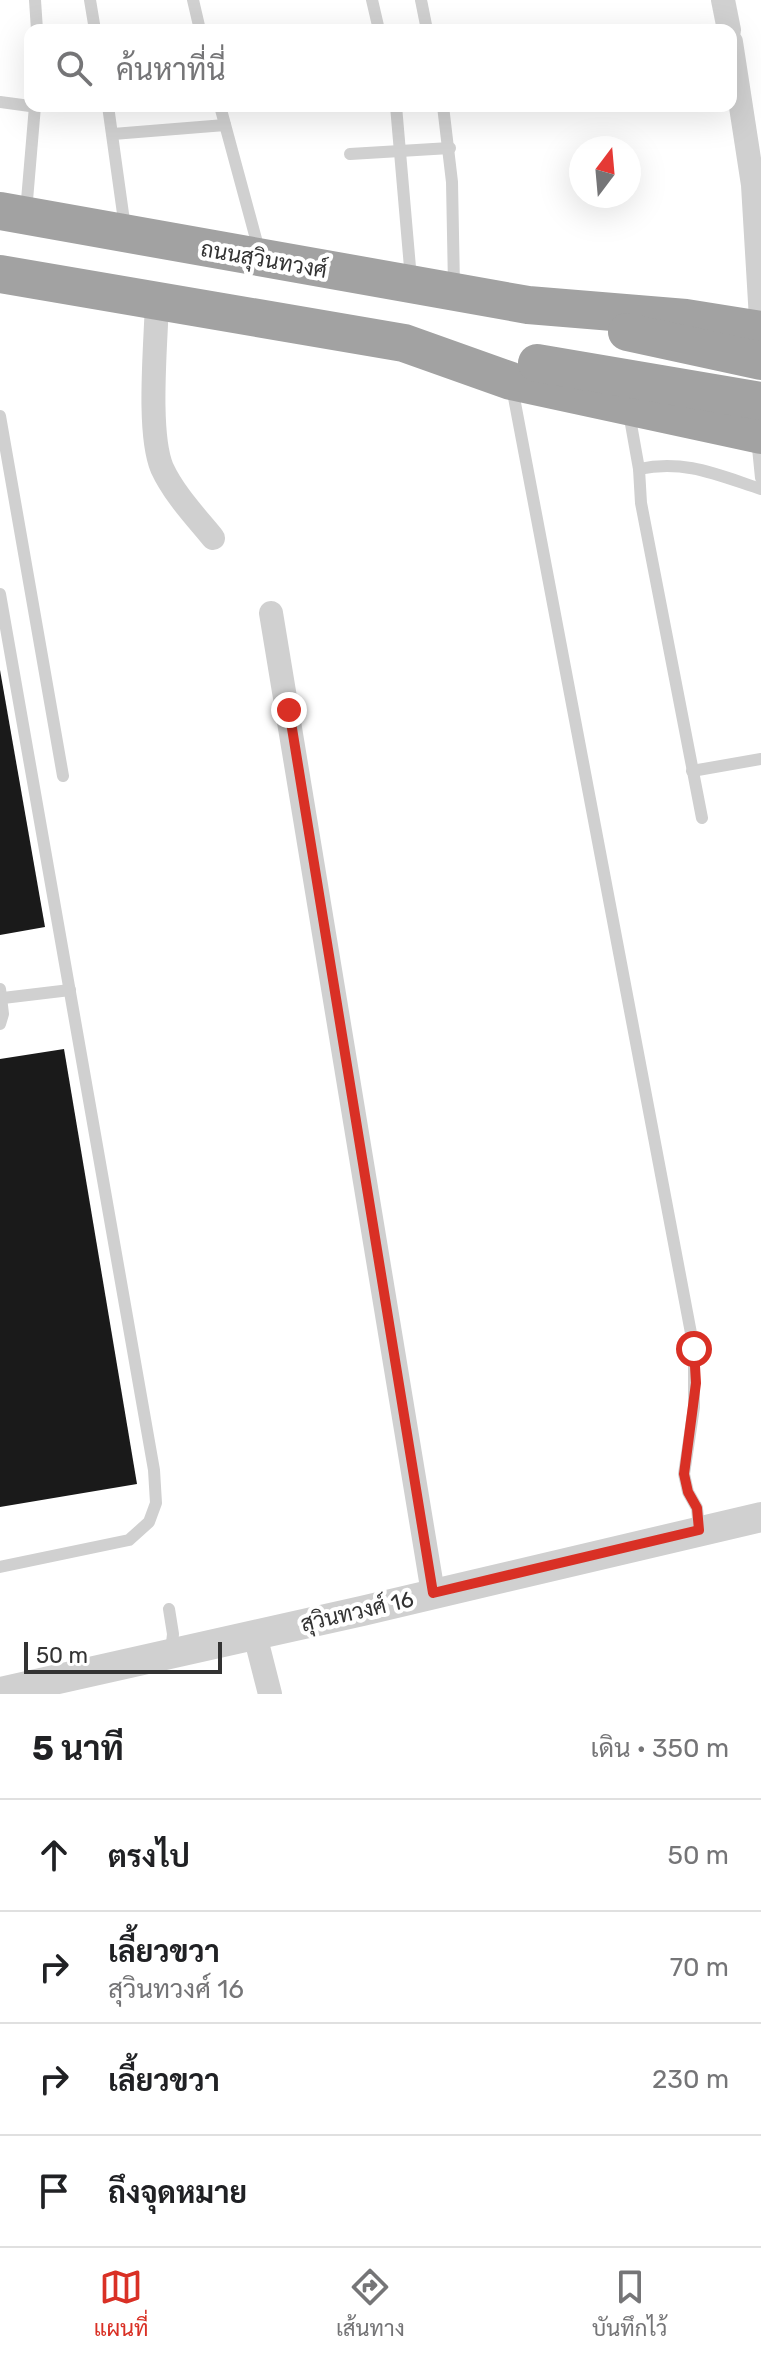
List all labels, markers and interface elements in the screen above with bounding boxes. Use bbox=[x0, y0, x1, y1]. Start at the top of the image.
search box bbox=[24, 24, 737, 112]
icon: search bbox=[52, 46, 96, 90]
text: ค้นหาที่นี่ bbox=[116, 52, 226, 88]
north arrow bbox=[569, 136, 641, 208]
street label: ถนนสุวินทวงศ์ bbox=[198, 234, 329, 286]
route end bbox=[271, 692, 307, 728]
route start bbox=[676, 1331, 712, 1367]
street label: สุวินทวงศ์ 16 bbox=[298, 1584, 417, 1640]
scale bar bbox=[24, 1638, 222, 1674]
text: 50 m bbox=[36, 1642, 88, 1669]
text: 5 นาที bbox=[32, 1728, 124, 1769]
text: เดิน · 350 m bbox=[591, 1733, 729, 1764]
icon: ahead bbox=[32, 1833, 76, 1877]
text: ตรงไป bbox=[108, 1839, 190, 1875]
text: 50 m bbox=[668, 1840, 729, 1871]
text: เลี้ยวขวา bbox=[108, 1934, 220, 1970]
icon: right bbox=[32, 1945, 76, 1989]
text: 70 m bbox=[670, 1952, 729, 1983]
text: สุวินทวงศ์ 16 bbox=[108, 1974, 244, 2005]
icon: right bbox=[32, 2057, 76, 2101]
text: เลี้ยวขวา bbox=[108, 2063, 220, 2099]
text: 230 m bbox=[652, 2064, 729, 2095]
icon: arrive bbox=[32, 2169, 76, 2213]
text: ถึงจุดหมาย bbox=[108, 2175, 247, 2211]
tab: แผนที่ bbox=[94, 2265, 149, 2342]
tab: เส้นทาง bbox=[336, 2265, 405, 2342]
tab: บันทึกไว้ bbox=[592, 2265, 667, 2342]

